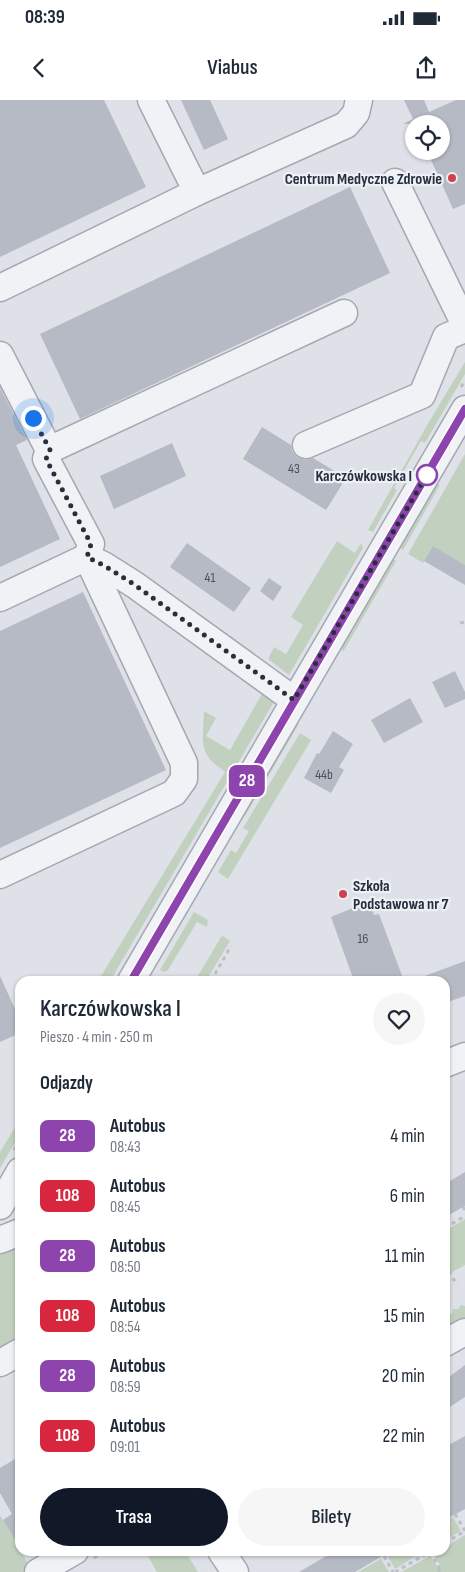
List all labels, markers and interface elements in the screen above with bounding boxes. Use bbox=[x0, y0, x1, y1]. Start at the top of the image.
text: 08:39 bbox=[25, 6, 65, 29]
icon: back bbox=[25, 54, 53, 82]
text: Viabus bbox=[207, 54, 258, 81]
icon: share bbox=[412, 54, 440, 82]
map controls bbox=[405, 115, 450, 160]
button: locate bbox=[405, 115, 450, 160]
place label: Centrum Medyczne Zdrowie bbox=[285, 170, 442, 189]
marker: Centrum Medyczne Zdrowie bbox=[446, 172, 458, 184]
your location bbox=[21, 406, 46, 431]
house number: 43 bbox=[288, 460, 300, 477]
marker: Karczówkowska I bbox=[416, 464, 438, 486]
place label: Karczówkowska I bbox=[315, 467, 412, 486]
house number: 41 bbox=[205, 569, 215, 586]
line badge: 28 bbox=[224, 765, 270, 797]
house number: 44b bbox=[315, 766, 333, 783]
text: 28 bbox=[239, 770, 255, 791]
place label: Szkoła Podstawowa nr 7 bbox=[353, 877, 449, 914]
marker: Szkoła Podstawowa nr 7 bbox=[337, 888, 349, 900]
house number: 16 bbox=[357, 930, 369, 947]
button: heart bbox=[373, 993, 425, 1045]
text: Karczówkowska I bbox=[40, 994, 181, 1023]
text: Pieszo · 4 min · 250 m bbox=[40, 1028, 153, 1047]
text: Odjazdy bbox=[40, 1072, 93, 1095]
text: Autobus bbox=[110, 1115, 166, 1138]
text: 28 bbox=[59, 1125, 76, 1146]
text: 4 min bbox=[390, 1125, 425, 1148]
text: 08:43 bbox=[110, 1138, 141, 1157]
text: Autobus bbox=[110, 1175, 166, 1198]
text: 108 bbox=[55, 1185, 80, 1206]
text: 6 min bbox=[390, 1185, 425, 1208]
text: 08:45 bbox=[110, 1198, 140, 1217]
text: Autobus bbox=[110, 1235, 166, 1258]
text: 28 bbox=[59, 1245, 76, 1266]
text: 11 min bbox=[385, 1245, 425, 1268]
text: 08:50 bbox=[110, 1258, 141, 1277]
text: Autobus bbox=[110, 1295, 166, 1318]
text: 108 bbox=[55, 1305, 80, 1326]
text: 15 min bbox=[384, 1305, 425, 1328]
text: 08:54 bbox=[110, 1318, 140, 1337]
text: Autobus bbox=[110, 1355, 166, 1378]
text: 28 bbox=[59, 1365, 76, 1386]
text: 20 min bbox=[382, 1365, 425, 1388]
text: 08:59 bbox=[110, 1378, 141, 1397]
text: Autobus bbox=[110, 1415, 166, 1438]
text: 108 bbox=[55, 1425, 80, 1446]
text: 22 min bbox=[382, 1425, 425, 1448]
text: 09:01 bbox=[110, 1438, 140, 1457]
button: Trasa bbox=[40, 1488, 228, 1546]
button: Bilety bbox=[238, 1488, 425, 1546]

